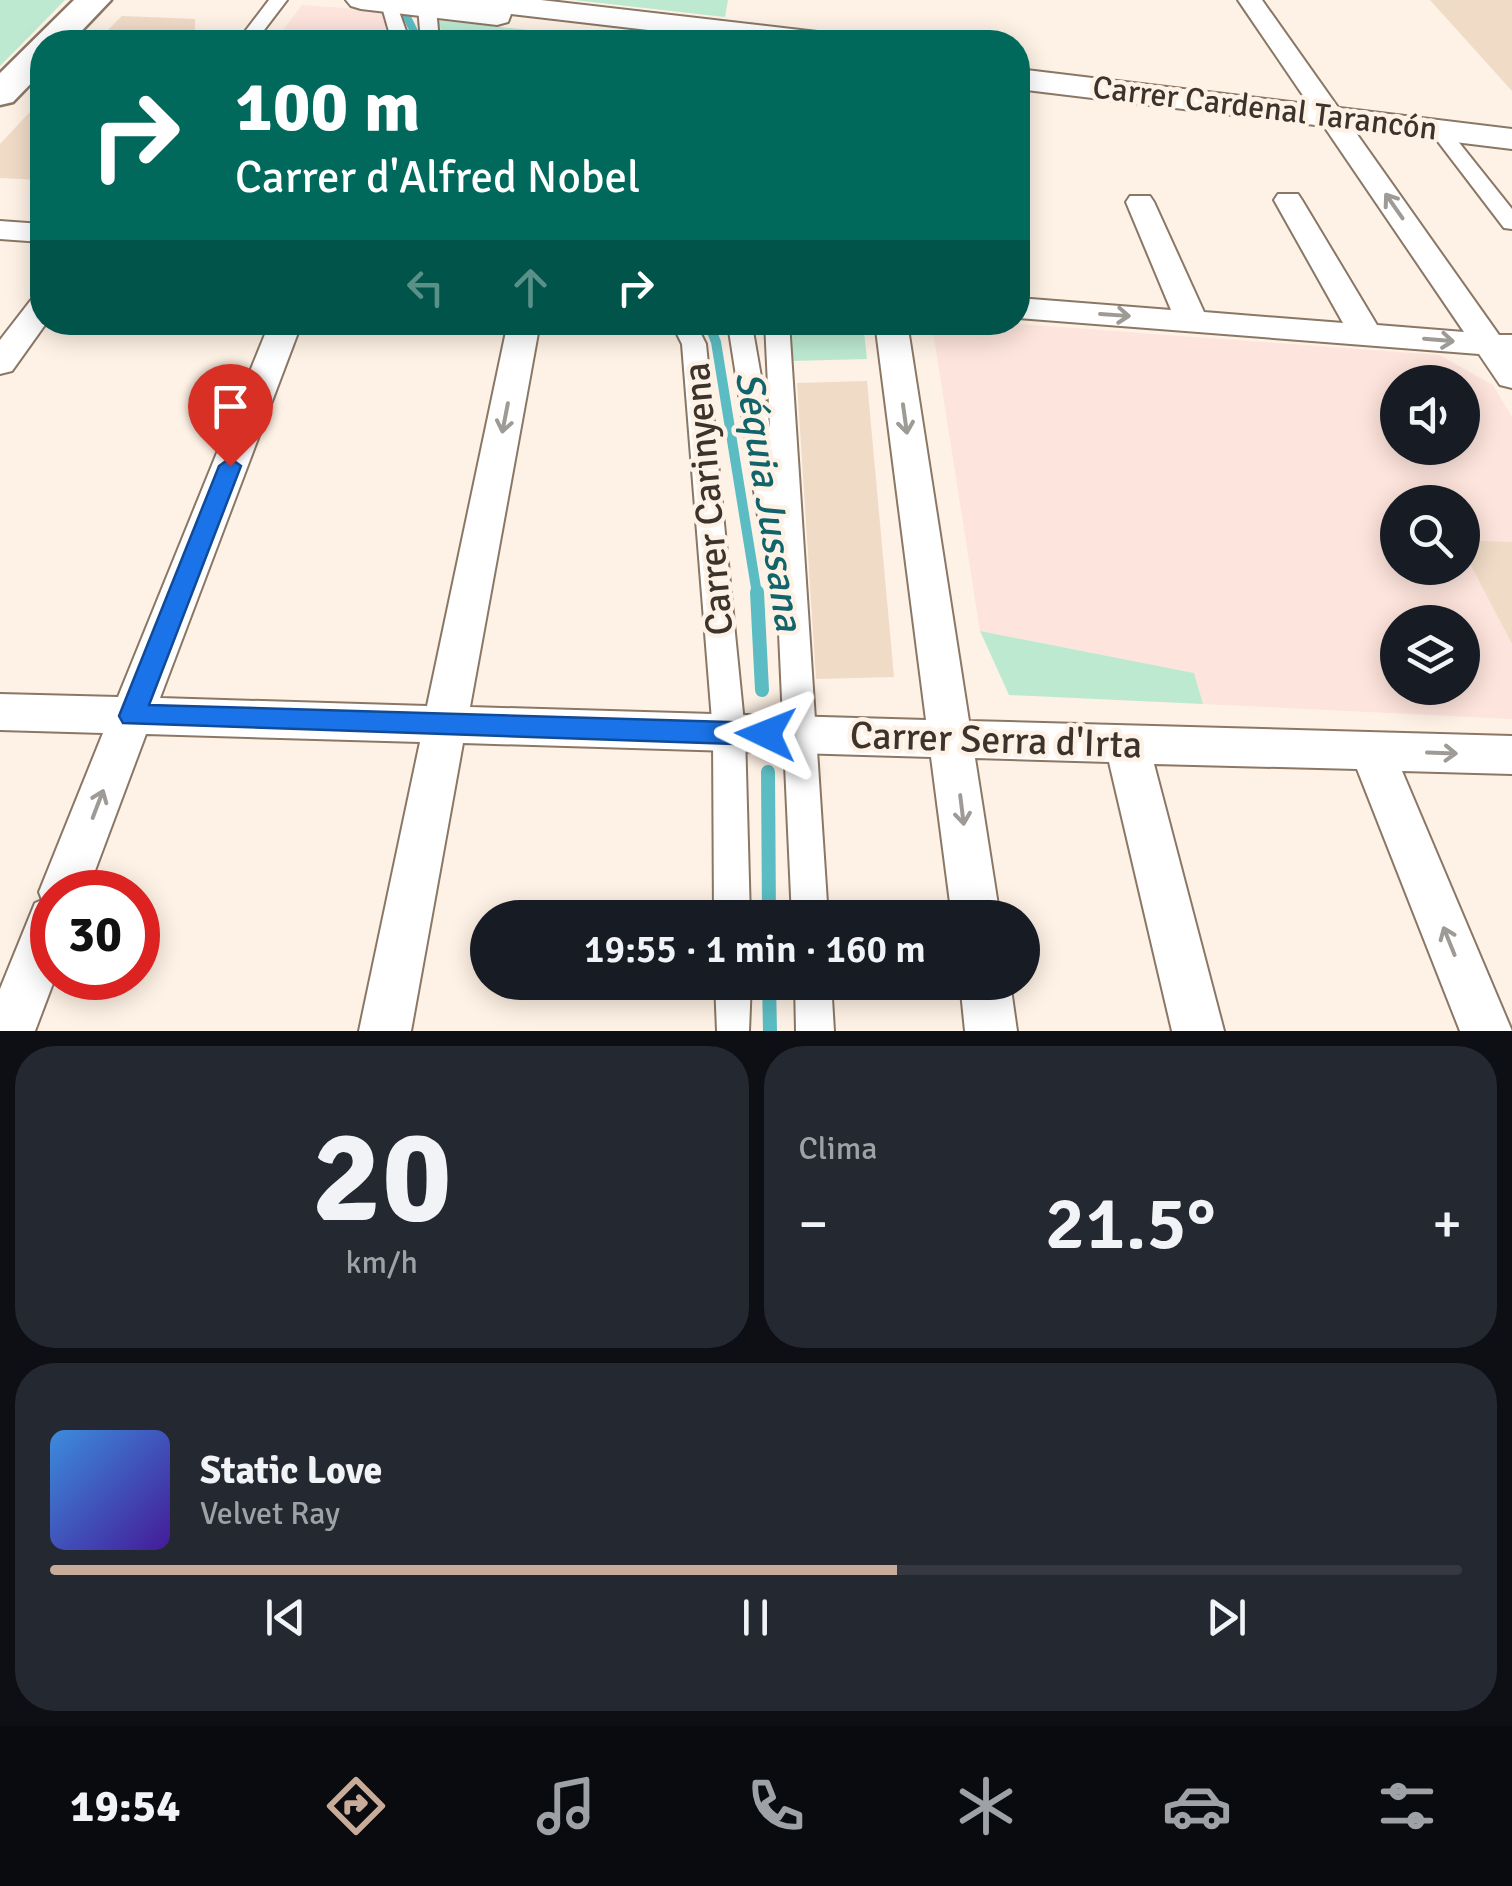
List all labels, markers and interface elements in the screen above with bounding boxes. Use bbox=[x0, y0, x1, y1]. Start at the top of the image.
text: 100 m bbox=[235, 64, 420, 150]
street label: Carrer Cardenal Tarancón bbox=[1090, 68, 1440, 148]
icon: right bbox=[70, 70, 200, 200]
text: Carrer d'Alfred Nobel bbox=[235, 150, 640, 205]
one-way arrow bbox=[1384, 193, 1405, 221]
icon: left bbox=[398, 260, 453, 315]
icon: ahead bbox=[503, 260, 558, 315]
icon: right bbox=[608, 260, 663, 315]
one-way arrow bbox=[1098, 306, 1130, 325]
one-way arrow bbox=[1422, 330, 1454, 349]
street label: Carrer Carinyena bbox=[673, 361, 743, 637]
pin bbox=[188, 364, 273, 467]
map controls bbox=[1380, 365, 1480, 705]
button: sound bbox=[1380, 365, 1480, 465]
water label: Séquia Jussana bbox=[724, 368, 814, 636]
icon: arrive bbox=[203, 379, 258, 434]
one-way arrow bbox=[494, 401, 513, 433]
one-way arrow bbox=[897, 402, 915, 435]
button: search bbox=[1380, 485, 1480, 585]
button: layers bbox=[1380, 605, 1480, 705]
position arrow bbox=[714, 682, 818, 786]
street label: Carrer Serra d'Irta bbox=[849, 711, 1143, 769]
one-way arrow bbox=[1425, 744, 1457, 763]
one-way arrow bbox=[90, 789, 108, 820]
one-way arrow bbox=[953, 793, 972, 826]
speed limit sign: 30 bbox=[30, 870, 160, 1000]
text: 19:55 · 1 min · 160 m bbox=[584, 926, 926, 973]
one-way arrow bbox=[1438, 926, 1456, 957]
text: 20 bbox=[312, 1098, 452, 1258]
text: Clima bbox=[799, 1129, 877, 1168]
text: 21.5° bbox=[1045, 1177, 1216, 1270]
text: − bbox=[799, 1190, 828, 1258]
text: + bbox=[1432, 1190, 1462, 1258]
text: km/h bbox=[346, 1243, 418, 1282]
text: Static Love bbox=[200, 1447, 382, 1494]
text: Velvet Ray bbox=[200, 1494, 340, 1533]
icon: previous bbox=[258, 1590, 313, 1645]
icon: pause bbox=[728, 1590, 783, 1645]
icon: next bbox=[1199, 1590, 1254, 1645]
icon: directions bbox=[321, 1771, 391, 1841]
icon: music bbox=[531, 1771, 601, 1841]
icon: phone bbox=[741, 1771, 811, 1841]
icon: climate bbox=[951, 1771, 1021, 1841]
icon: car bbox=[1162, 1771, 1232, 1841]
icon: filters bbox=[1372, 1771, 1442, 1841]
text: 19:54 bbox=[70, 1779, 181, 1834]

